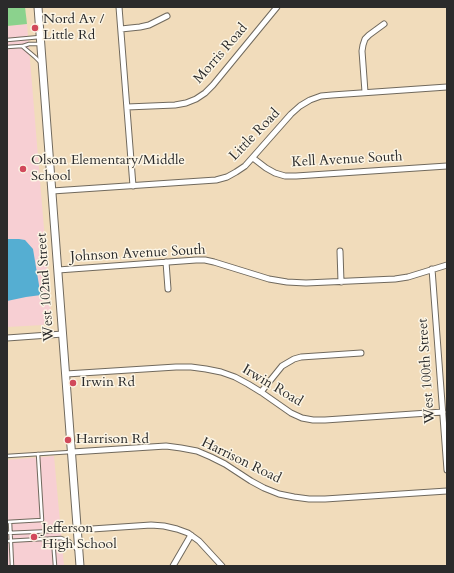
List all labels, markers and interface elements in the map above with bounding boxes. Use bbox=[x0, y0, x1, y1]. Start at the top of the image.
place label: Nord Av / Little Rd bbox=[43, 12, 104, 44]
street label: Morris Road bbox=[190, 21, 252, 87]
marker: Nord Av / Little Rd bbox=[30, 23, 40, 33]
street label: Little Road bbox=[226, 106, 284, 164]
street label: Kell Avenue South bbox=[291, 149, 403, 171]
place label: Olson Elementary/Middle School bbox=[31, 153, 185, 186]
marker: Olson Elementary/Middle School bbox=[18, 164, 28, 174]
street label: West 102nd Street bbox=[34, 232, 58, 342]
street label: Johnson Avenue South bbox=[70, 242, 206, 266]
street label: West 100th Street bbox=[415, 318, 439, 424]
street label: Irwin Road bbox=[239, 361, 305, 411]
place label: Irwin Rd bbox=[81, 375, 135, 391]
marker: Irwin Rd bbox=[68, 378, 78, 388]
place label: Harrison Rd bbox=[76, 432, 149, 448]
street label: Harrison Road bbox=[198, 434, 284, 488]
marker: Harrison Rd bbox=[63, 435, 73, 445]
place label: Jefferson High School bbox=[42, 521, 117, 554]
marker: Jefferson High School bbox=[29, 532, 39, 542]

